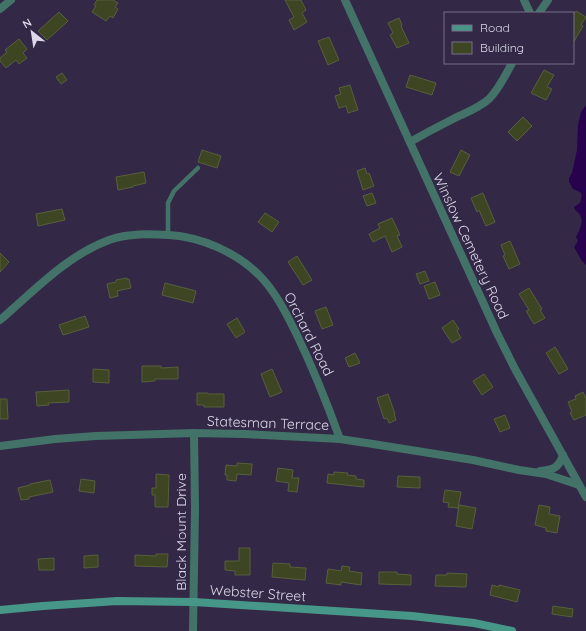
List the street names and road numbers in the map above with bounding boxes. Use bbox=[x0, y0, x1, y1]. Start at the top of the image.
street label: Winslow Cemetery Road bbox=[429, 170, 513, 322]
street label: Orchard Road bbox=[280, 289, 338, 379]
street label: Statesman Terrace bbox=[207, 412, 330, 434]
street label: Black Mount Drive bbox=[172, 473, 190, 591]
street label: Webster Street bbox=[209, 581, 307, 605]

